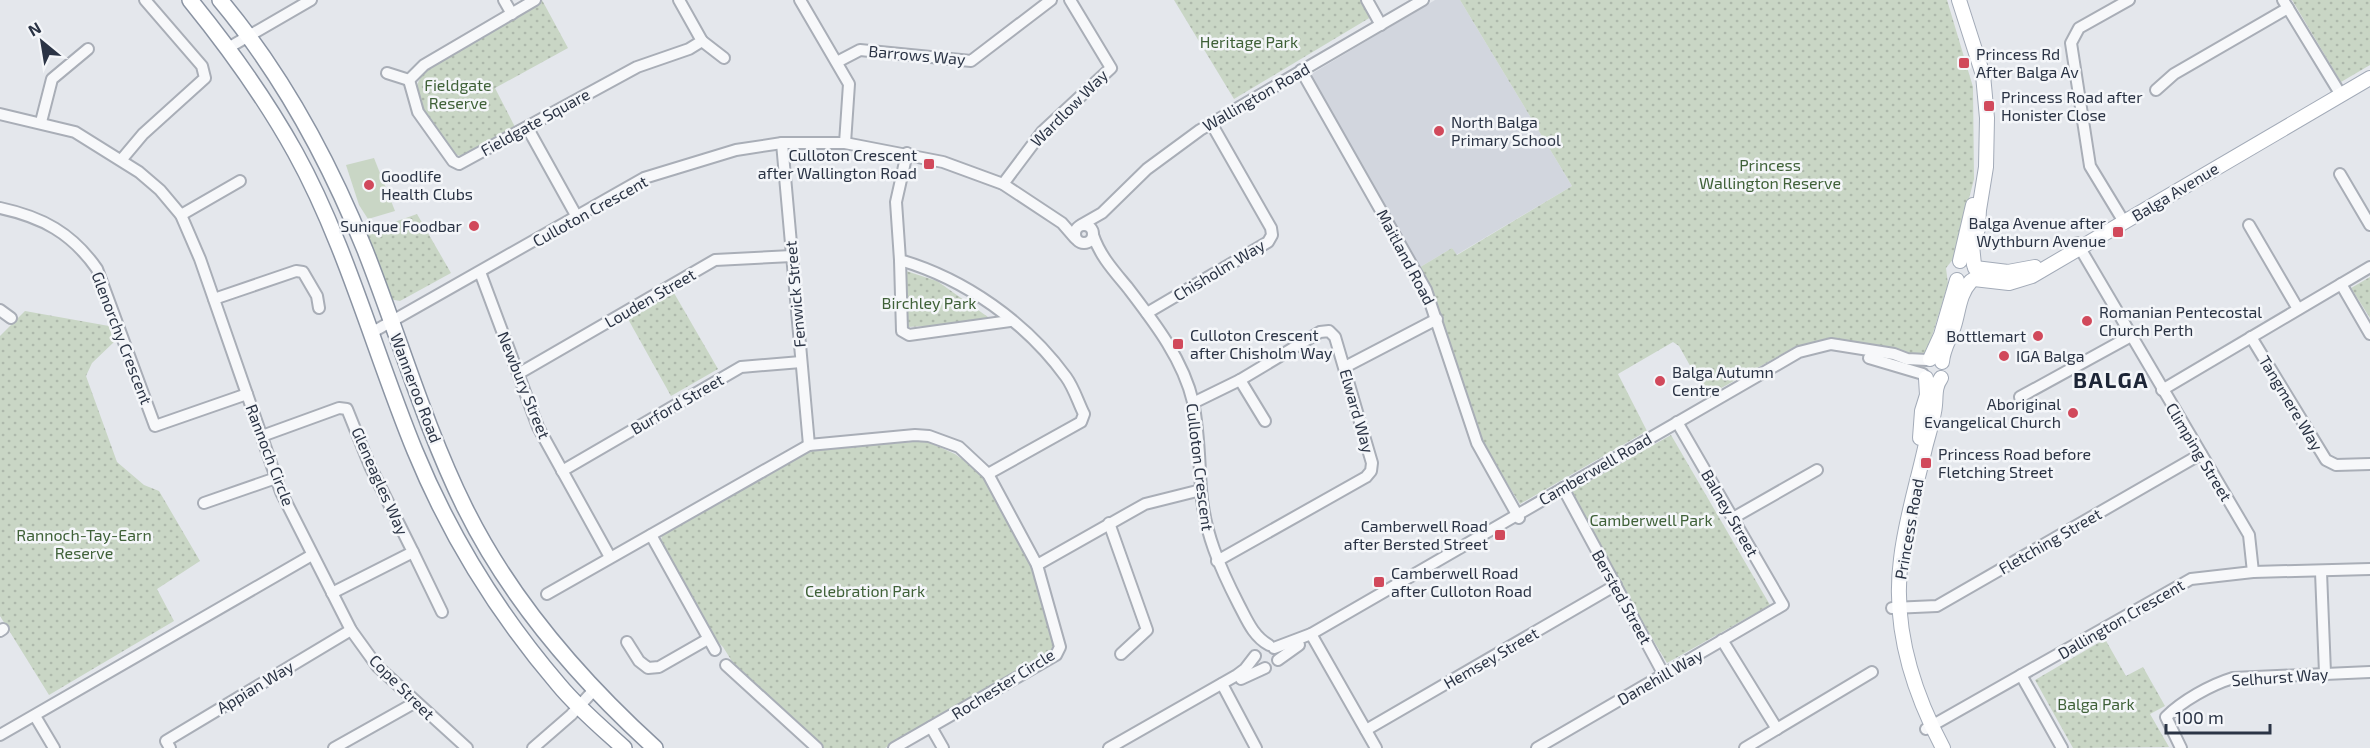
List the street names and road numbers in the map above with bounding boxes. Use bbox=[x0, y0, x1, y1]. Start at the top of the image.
street label: Barrows Way bbox=[868, 41, 967, 68]
street label: Wallington Road bbox=[1199, 58, 1313, 135]
street label: Wardlow Way bbox=[1026, 65, 1112, 150]
street label: Fieldgate Square bbox=[477, 84, 593, 159]
street label: Balga Avenue bbox=[2128, 158, 2222, 225]
street label: Culloton Crescent bbox=[529, 171, 651, 250]
street label: Maitland Road bbox=[1373, 206, 1440, 308]
street label: Chisholm Way bbox=[1170, 235, 1268, 304]
street label: Fenwick Street bbox=[780, 240, 809, 348]
street label: Louden Street bbox=[601, 264, 698, 331]
street label: Glenorchy Crescent bbox=[88, 269, 157, 407]
street label: Newbury Street bbox=[494, 328, 555, 441]
street label: Wanneroo Road bbox=[387, 330, 446, 445]
street label: Tangmere Way bbox=[2256, 352, 2328, 454]
street label: Elward Way bbox=[1336, 367, 1379, 456]
street label: Burford Street bbox=[627, 369, 727, 438]
street label: Climping Street bbox=[2163, 399, 2236, 504]
street label: Rannoch Circle bbox=[242, 401, 299, 508]
street label: Culloton Crescent bbox=[1183, 402, 1218, 532]
street label: Gleneagles Way bbox=[348, 424, 413, 538]
street label: Camberwell Road bbox=[1535, 429, 1655, 509]
street label: Balney Street bbox=[1698, 466, 1763, 560]
street label: Princess Road bbox=[1890, 477, 1927, 581]
street label: Fletching Street bbox=[1995, 503, 2104, 578]
street label: Bersted Street bbox=[1589, 546, 1656, 647]
street label: Dallington Crescent bbox=[2054, 575, 2187, 663]
street label: Hemsey Street bbox=[1440, 623, 1541, 692]
street label: Rochester Circle bbox=[948, 644, 1058, 723]
street label: Danehill Way bbox=[1614, 644, 1706, 709]
street label: Cope Street bbox=[366, 650, 439, 723]
street label: Appian Way bbox=[213, 656, 297, 717]
street label: Selhurst Way bbox=[2231, 664, 2330, 689]

